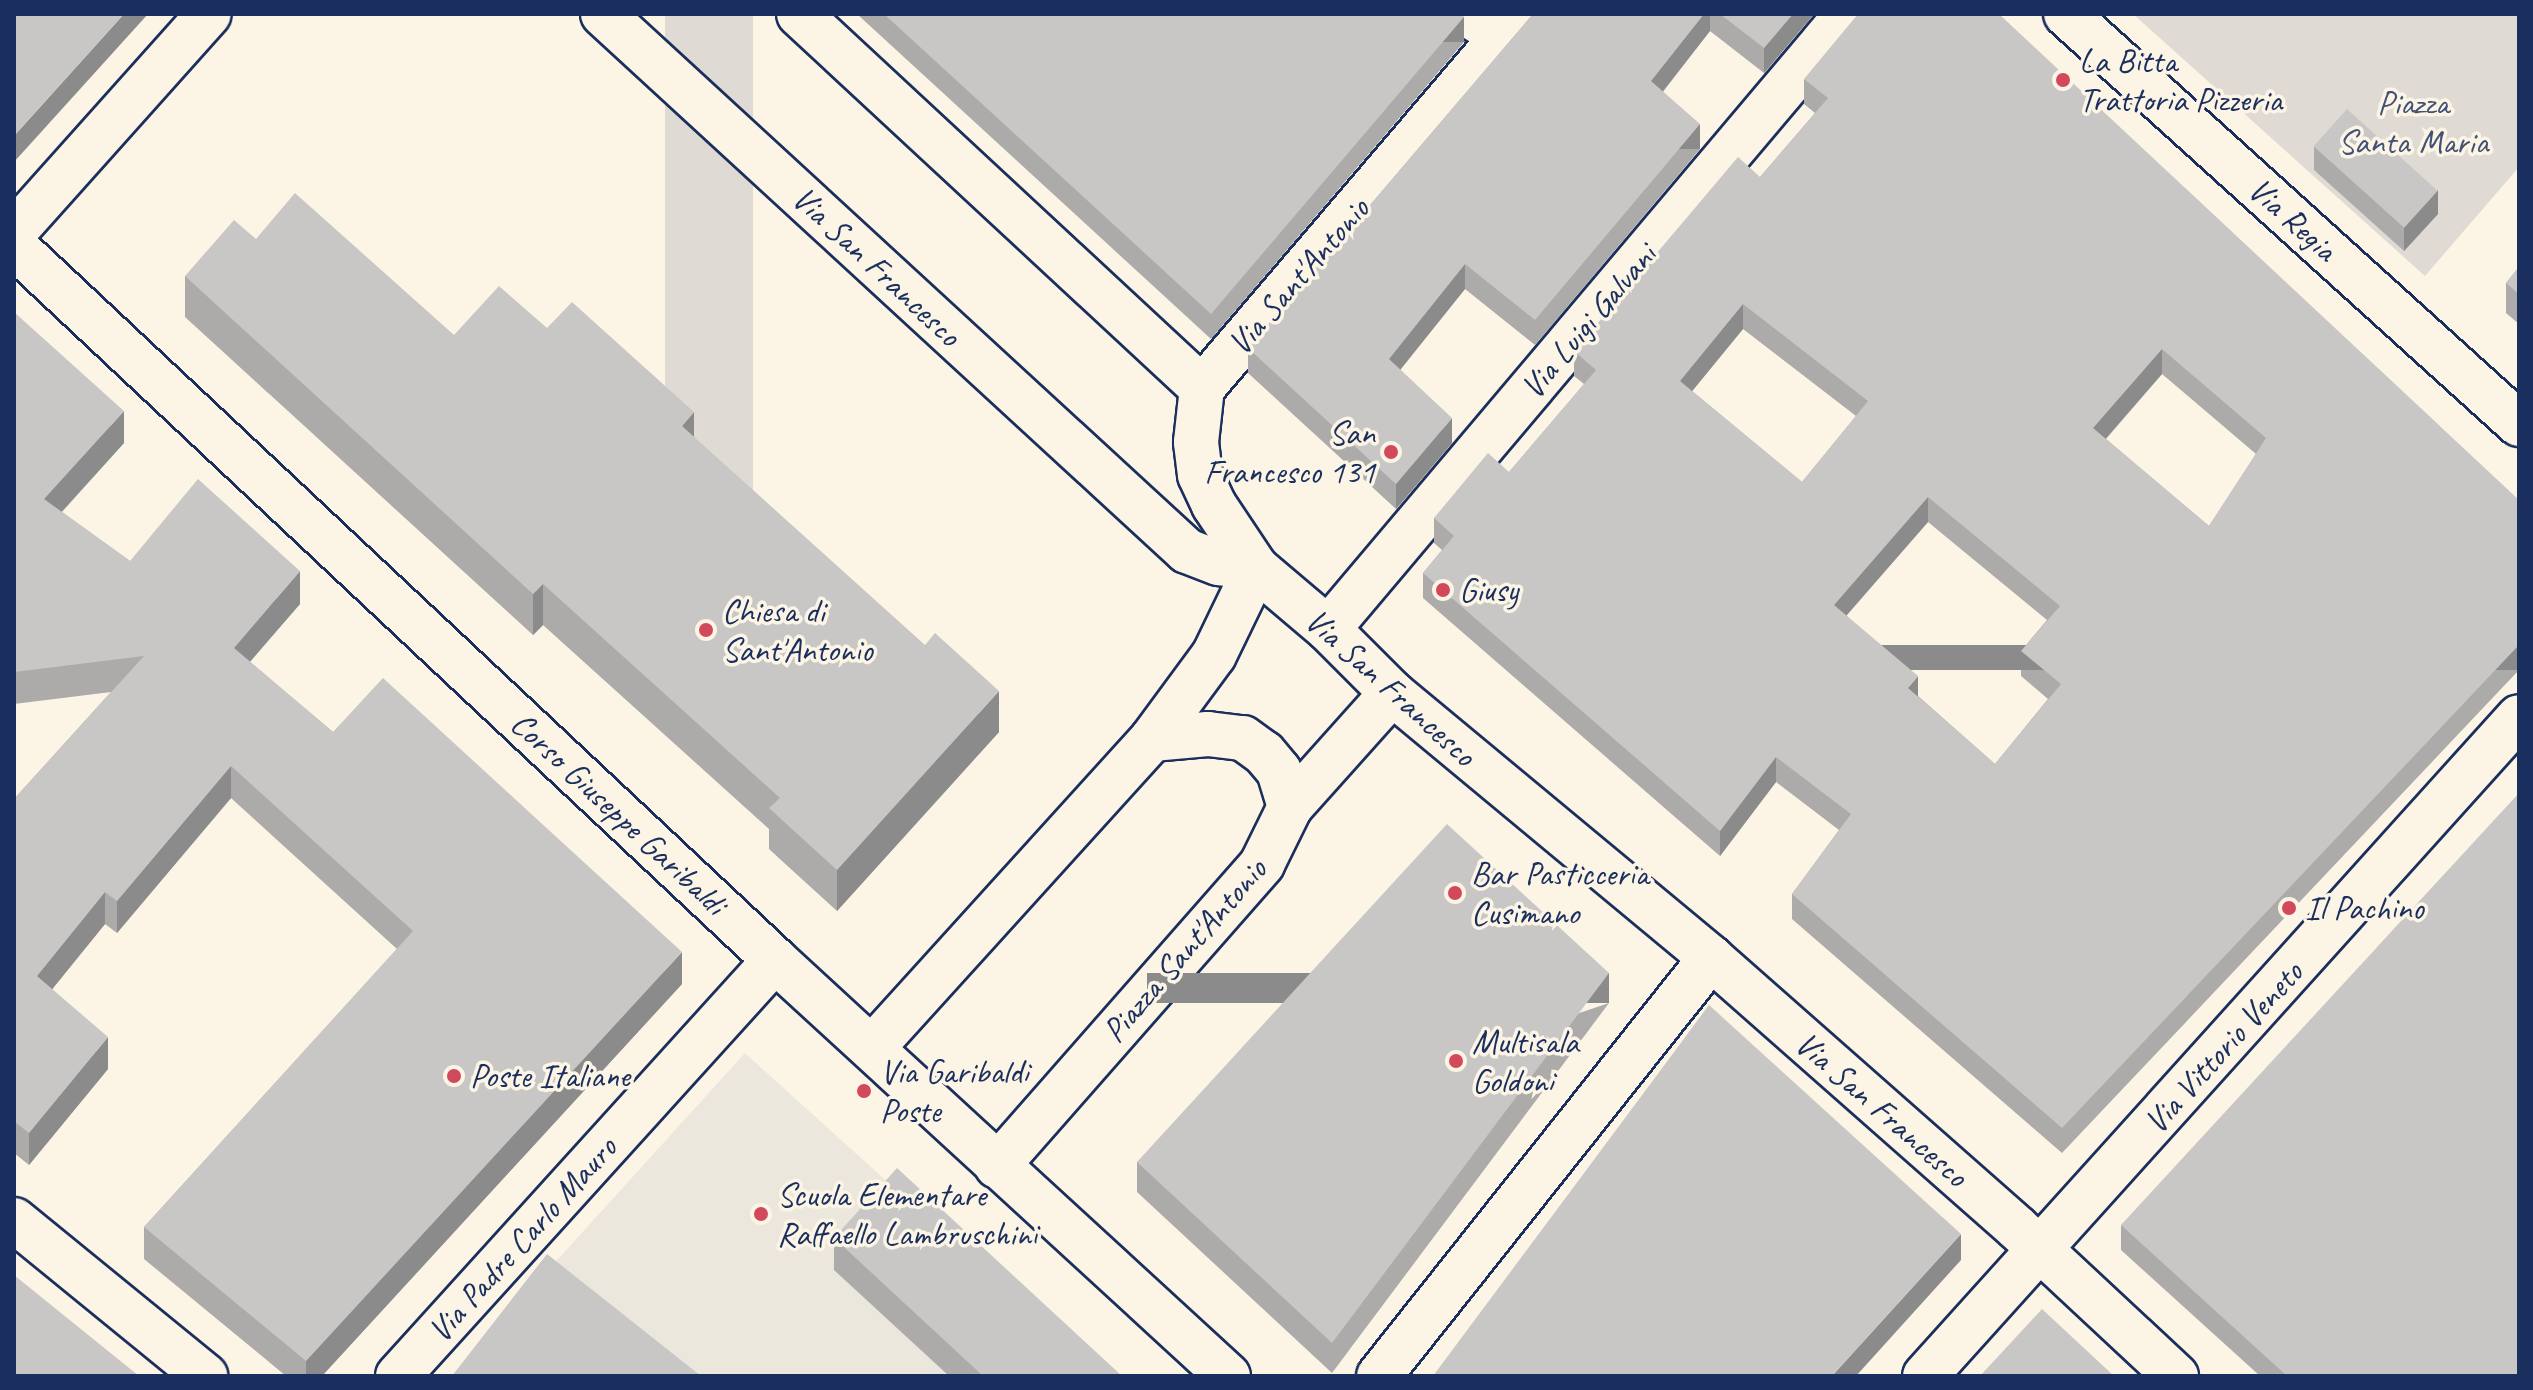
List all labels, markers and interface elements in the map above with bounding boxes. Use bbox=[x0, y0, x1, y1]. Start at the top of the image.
place label: La Bitta Trattoria Pizzeria bbox=[2079, 40, 2283, 120]
marker: La Bitta Trattoria Pizzeria bbox=[2054, 71, 2072, 89]
park label: Piazza Santa Maria bbox=[2337, 82, 2489, 162]
street label: Via Regia bbox=[2240, 168, 2346, 270]
street label: Via San Francesco bbox=[784, 177, 970, 355]
street label: Via Sant'Antonio bbox=[1219, 189, 1377, 363]
street label: Via Luigi Galvani bbox=[1512, 236, 1664, 406]
place label: San Francesco 131 bbox=[1204, 412, 1375, 492]
marker: San Francesco 131 bbox=[1382, 443, 1400, 461]
place label: Giusy bbox=[1459, 570, 1518, 610]
marker: Giusy bbox=[1434, 581, 1452, 599]
place label: Chiesa di Sant'Antonio bbox=[722, 590, 873, 670]
street label: Via San Francesco bbox=[1297, 600, 1485, 774]
marker: Chiesa di Sant'Antonio bbox=[697, 621, 715, 639]
street label: Corso Giuseppe Garibaldi bbox=[503, 703, 735, 923]
street label: Piazza Sant'Antonio bbox=[1093, 850, 1275, 1050]
place label: Bar Pasticceria Cusimano bbox=[1471, 853, 1651, 932]
marker: Bar Pasticceria Cusimano bbox=[1446, 884, 1464, 902]
place label: Il Pachino bbox=[2305, 888, 2424, 928]
marker: Il Pachino bbox=[2280, 899, 2298, 917]
street label: Via Vittorio Veneto bbox=[2135, 953, 2311, 1141]
place label: Multisala Goldoni bbox=[1472, 1021, 1579, 1100]
street label: Via San Francesco bbox=[1787, 1023, 1977, 1195]
place label: Via Garibaldi Poste bbox=[880, 1051, 1029, 1130]
marker: Multisala Goldoni bbox=[1447, 1052, 1465, 1070]
place label: Poste Italiane bbox=[470, 1056, 631, 1096]
marker: Poste Italiane bbox=[445, 1067, 463, 1085]
marker: Via Garibaldi Poste bbox=[855, 1082, 873, 1100]
street label: Via Padre Carlo Mauro bbox=[418, 1127, 626, 1351]
place label: Scuola Elementare Raffaello Lambruschini bbox=[777, 1174, 1038, 1254]
marker: Scuola Elementare Raffaello Lambruschini bbox=[752, 1205, 770, 1223]

